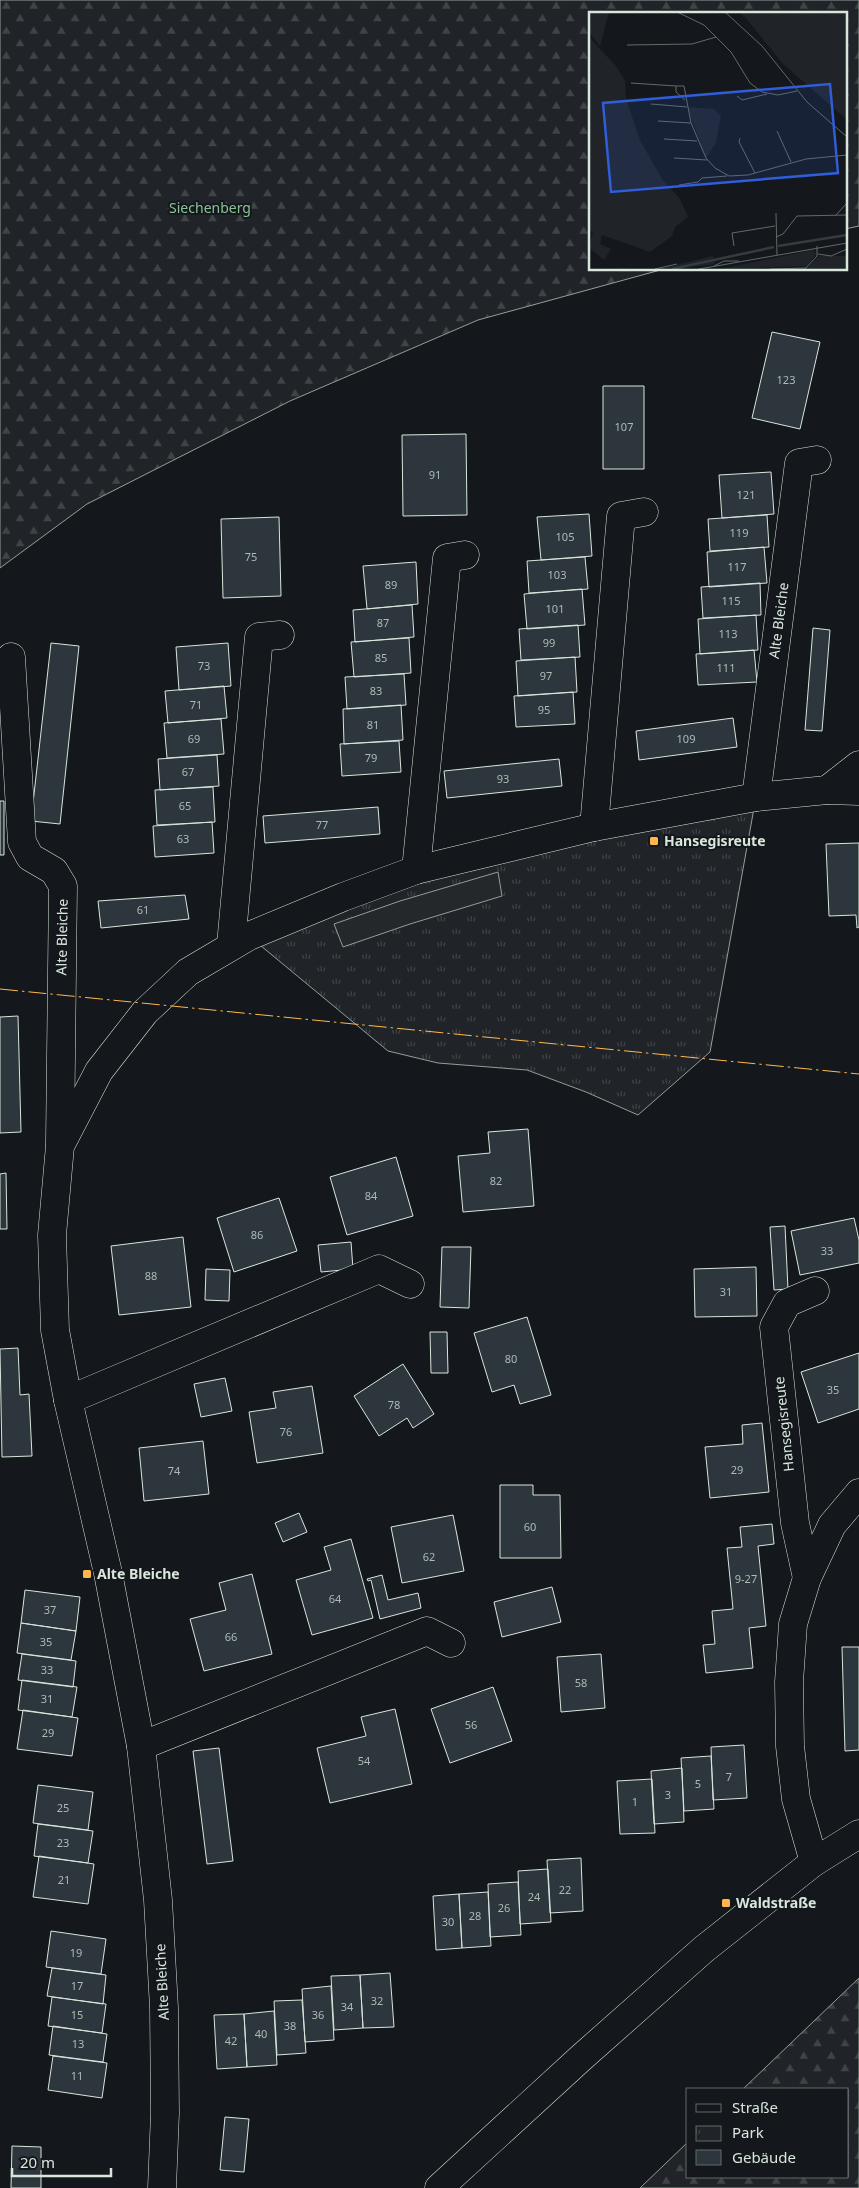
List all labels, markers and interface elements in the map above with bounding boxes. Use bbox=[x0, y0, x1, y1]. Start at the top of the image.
inset map bbox=[589, 12, 846, 270]
park label: Siechenberg bbox=[169, 198, 251, 217]
house number: 123 bbox=[777, 372, 795, 387]
house number: 107 bbox=[615, 419, 633, 434]
house number: 91 bbox=[429, 467, 441, 482]
house number: 121 bbox=[737, 487, 755, 502]
house number: 119 bbox=[730, 525, 748, 540]
house number: 105 bbox=[556, 529, 574, 544]
house number: 75 bbox=[245, 549, 257, 564]
house number: 117 bbox=[728, 559, 746, 574]
house number: 103 bbox=[548, 567, 566, 582]
house number: 89 bbox=[385, 577, 397, 592]
street label: Alte Bleiche bbox=[764, 581, 793, 660]
house number: 115 bbox=[722, 593, 740, 608]
house number: 101 bbox=[546, 601, 564, 616]
house number: 87 bbox=[377, 615, 389, 630]
house number: 113 bbox=[719, 626, 737, 641]
house number: 99 bbox=[543, 635, 555, 650]
house number: 85 bbox=[375, 650, 387, 665]
house number: 73 bbox=[198, 658, 210, 673]
house number: 111 bbox=[717, 660, 735, 675]
house number: 97 bbox=[540, 668, 552, 683]
house number: 83 bbox=[370, 683, 382, 698]
house number: 71 bbox=[190, 697, 202, 712]
house number: 95 bbox=[538, 702, 550, 717]
house number: 81 bbox=[367, 717, 379, 732]
house number: 69 bbox=[188, 731, 200, 746]
house number: 109 bbox=[677, 731, 695, 746]
house number: 79 bbox=[365, 750, 377, 765]
house number: 67 bbox=[182, 764, 194, 779]
house number: 93 bbox=[497, 771, 509, 786]
house number: 65 bbox=[179, 798, 191, 813]
house number: 77 bbox=[316, 817, 328, 832]
house number: 63 bbox=[177, 831, 189, 846]
place label: Hansegisreute bbox=[664, 831, 766, 850]
marker: Hansegisreute bbox=[648, 835, 660, 847]
street label: Alte Bleiche bbox=[51, 898, 72, 975]
house number: 61 bbox=[137, 902, 149, 917]
house number: 82 bbox=[490, 1173, 502, 1188]
house number: 84 bbox=[365, 1188, 378, 1203]
house number: 86 bbox=[251, 1227, 263, 1242]
house number: 33 bbox=[821, 1243, 833, 1258]
house number: 88 bbox=[145, 1268, 157, 1283]
house number: 31 bbox=[720, 1284, 732, 1299]
house number: 80 bbox=[505, 1351, 517, 1366]
street label: Hansegisreute bbox=[769, 1376, 798, 1472]
house number: 35 bbox=[827, 1382, 839, 1397]
house number: 78 bbox=[388, 1397, 400, 1412]
house number: 76 bbox=[280, 1424, 292, 1439]
house number: 29 bbox=[731, 1462, 743, 1477]
house number: 74 bbox=[168, 1463, 181, 1478]
house number: 60 bbox=[524, 1519, 536, 1534]
house number: 62 bbox=[423, 1549, 435, 1564]
place label: Alte Bleiche bbox=[97, 1564, 180, 1583]
marker: Alte Bleiche bbox=[81, 1568, 93, 1580]
house number: 9-27 bbox=[735, 1571, 757, 1586]
house number: 64 bbox=[329, 1591, 342, 1606]
house number: 37 bbox=[44, 1602, 56, 1617]
house number: 66 bbox=[225, 1629, 237, 1644]
house number: 35 bbox=[40, 1634, 52, 1649]
house number: 33 bbox=[41, 1662, 53, 1677]
house number: 58 bbox=[575, 1675, 587, 1690]
house number: 31 bbox=[41, 1691, 53, 1706]
house number: 56 bbox=[465, 1717, 477, 1732]
house number: 29 bbox=[42, 1725, 54, 1740]
house number: 54 bbox=[358, 1753, 371, 1768]
house number: 7 bbox=[726, 1769, 732, 1784]
house number: 5 bbox=[695, 1776, 701, 1791]
house number: 3 bbox=[665, 1787, 671, 1802]
house number: 1 bbox=[632, 1794, 638, 1809]
house number: 25 bbox=[57, 1800, 69, 1815]
house number: 23 bbox=[57, 1835, 69, 1850]
house number: 21 bbox=[58, 1872, 70, 1887]
house number: 22 bbox=[559, 1882, 571, 1897]
house number: 24 bbox=[528, 1889, 541, 1904]
place label: Waldstraße bbox=[736, 1893, 816, 1912]
marker: Waldstraße bbox=[720, 1897, 732, 1909]
house number: 26 bbox=[498, 1900, 510, 1915]
house number: 28 bbox=[469, 1908, 481, 1923]
house number: 30 bbox=[442, 1914, 454, 1929]
street label: Alte Bleiche bbox=[150, 1943, 173, 2021]
house number: 19 bbox=[70, 1945, 82, 1960]
house number: 17 bbox=[71, 1978, 83, 1993]
house number: 32 bbox=[371, 1993, 383, 2008]
house number: 34 bbox=[341, 1999, 354, 2014]
house number: 15 bbox=[71, 2007, 83, 2022]
house number: 36 bbox=[312, 2007, 324, 2022]
house number: 38 bbox=[284, 2018, 296, 2033]
house number: 40 bbox=[255, 2026, 267, 2041]
house number: 42 bbox=[225, 2033, 237, 2048]
house number: 13 bbox=[72, 2036, 84, 2051]
house number: 11 bbox=[71, 2068, 83, 2083]
legend bbox=[686, 2088, 849, 2178]
text: Straße bbox=[732, 2097, 778, 2117]
text: Park bbox=[732, 2122, 764, 2142]
scale bar bbox=[12, 2146, 111, 2178]
text: Gebäude bbox=[732, 2147, 796, 2167]
text: 20 m bbox=[20, 2152, 55, 2172]

